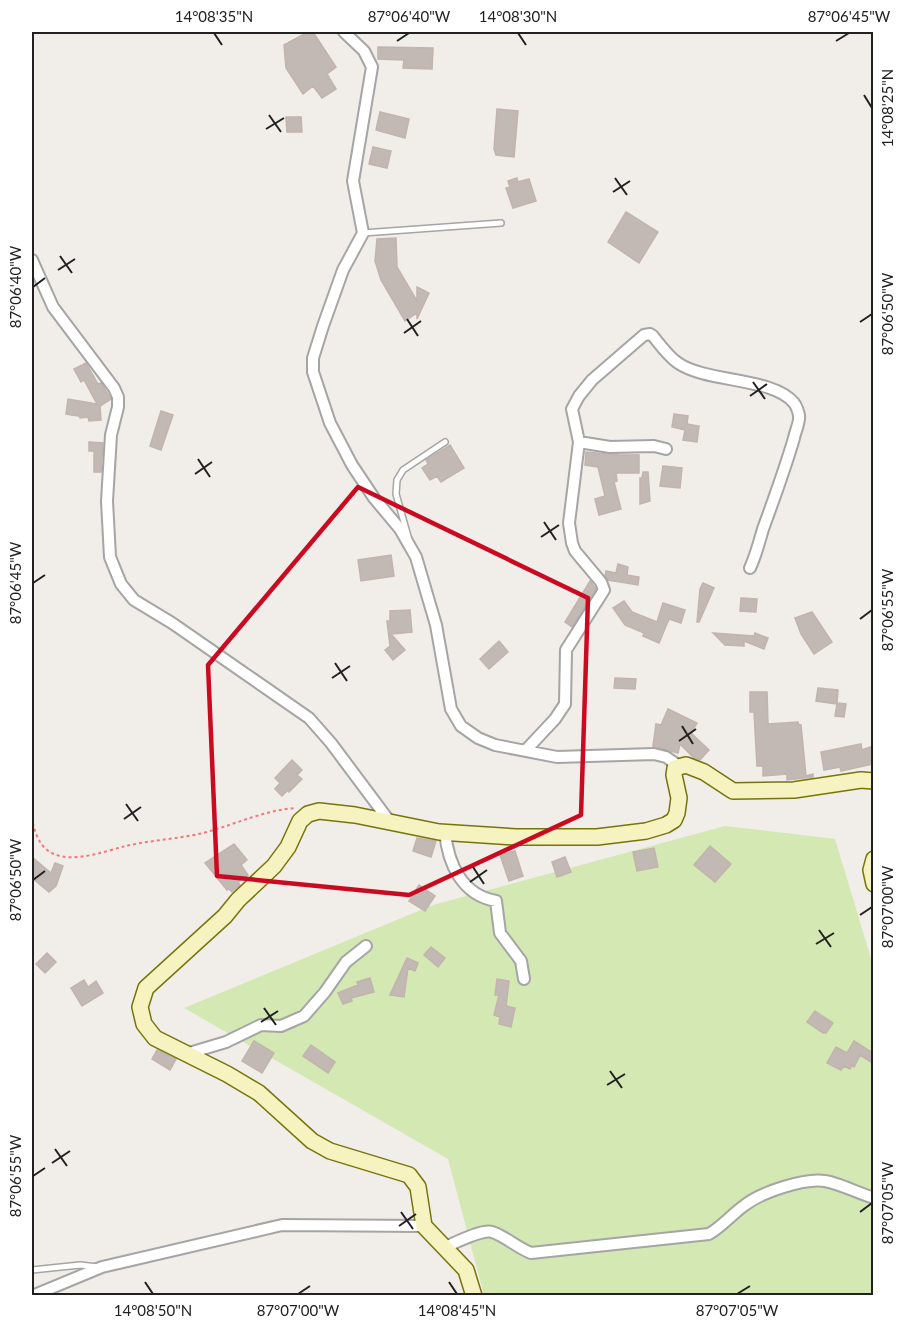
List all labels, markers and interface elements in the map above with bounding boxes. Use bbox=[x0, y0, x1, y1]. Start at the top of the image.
text: 14°08'35"N bbox=[175, 7, 253, 25]
text: 87°06'40"W bbox=[368, 7, 451, 25]
text: 14°08'30"N bbox=[479, 7, 557, 25]
text: 87°06'45"W bbox=[808, 7, 891, 25]
text: 14°08'25"N bbox=[878, 69, 896, 147]
text: 87°06'40"W bbox=[6, 245, 24, 328]
text: 87°06'50"W bbox=[878, 272, 896, 355]
text: 87°06'45"W bbox=[6, 541, 24, 624]
text: 87°06'55"W bbox=[878, 568, 896, 651]
text: 87°06'50"W bbox=[6, 838, 24, 921]
text: 87°07'00"W bbox=[878, 865, 896, 948]
text: 87°06'55"W bbox=[6, 1134, 24, 1217]
text: 87°07'05"W bbox=[878, 1161, 896, 1244]
text: 14°08'50"N bbox=[114, 1301, 192, 1319]
text: 87°07'00"W bbox=[257, 1301, 340, 1319]
text: 14°08'45"N bbox=[418, 1301, 496, 1319]
text: 87°07'05"W bbox=[696, 1301, 779, 1319]

